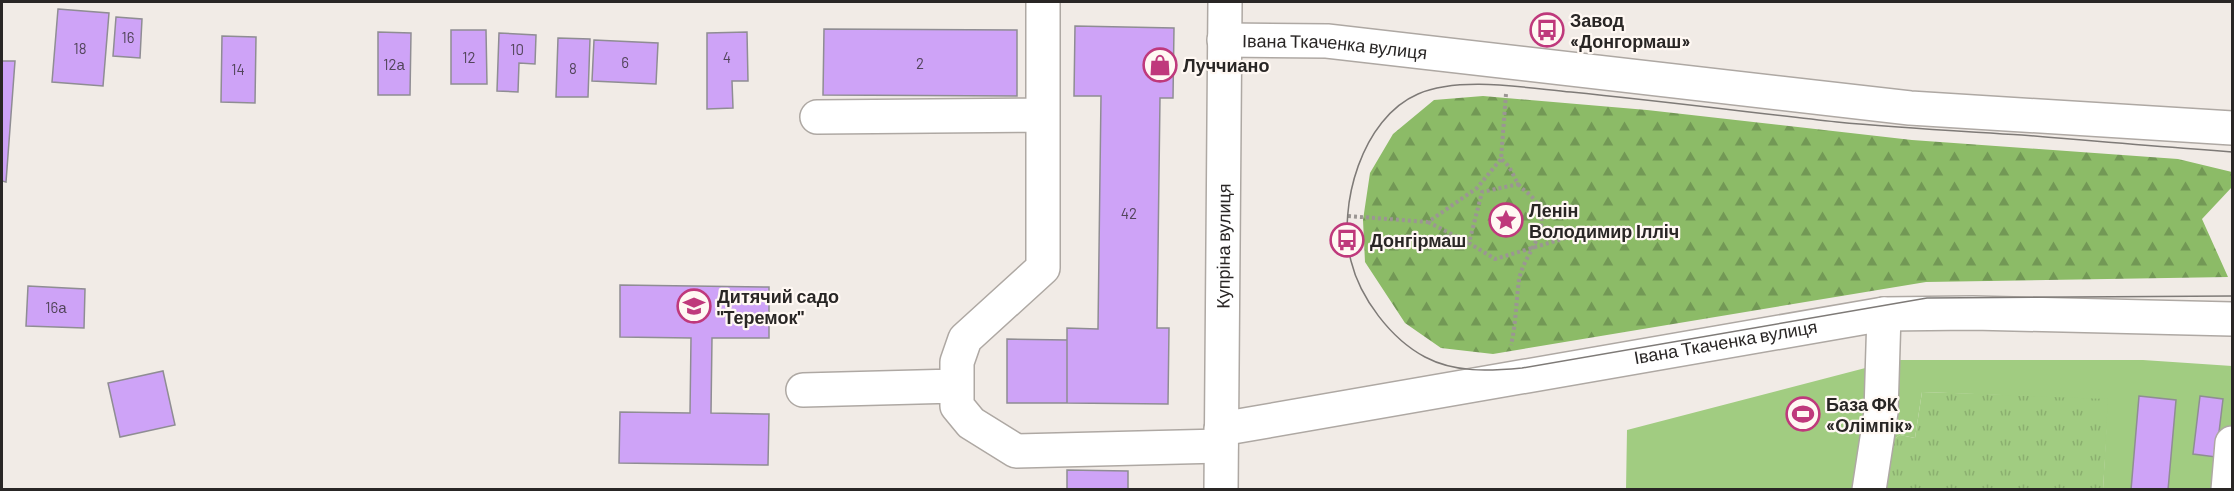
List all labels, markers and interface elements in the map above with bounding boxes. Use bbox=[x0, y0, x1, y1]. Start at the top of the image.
place label: Завод «Донгормаш» bbox=[1570, 9, 1690, 52]
bus stop icon: Завод «Донгормаш» bbox=[1529, 12, 1565, 48]
house number: 16 bbox=[122, 28, 134, 46]
street label: Івана Ткаченка вулиця bbox=[1242, 29, 1428, 63]
house number: 18 bbox=[73, 39, 87, 57]
house number: 10 bbox=[510, 40, 524, 58]
shop icon: Луччиано bbox=[1142, 47, 1178, 83]
house number: 12 bbox=[462, 48, 476, 66]
house number: 4 bbox=[723, 48, 731, 66]
house number: 6 bbox=[621, 53, 629, 71]
house number: 2 bbox=[916, 54, 924, 72]
place label: Луччиано bbox=[1183, 54, 1269, 76]
house number: 12а bbox=[383, 55, 405, 73]
house number: 8 bbox=[569, 59, 577, 77]
house number: 14 bbox=[231, 60, 245, 78]
street label: Купріна вулиця bbox=[1211, 183, 1235, 309]
place label: Ленін Володимир Ілліч bbox=[1529, 199, 1679, 242]
place icon: Ленін Володимир Ілліч bbox=[1488, 202, 1524, 238]
house number: 42 bbox=[1121, 204, 1137, 222]
bus stop icon: Донгірмаш bbox=[1329, 222, 1365, 258]
place label: Донгірмаш bbox=[1370, 229, 1466, 251]
place label: Дитячий садо "Теремок" bbox=[717, 285, 839, 328]
school or university icon: Дитячий садо "Теремок" bbox=[676, 288, 712, 324]
house number: 16а bbox=[45, 298, 67, 316]
street label: Івана Ткаченка вулиця bbox=[1632, 315, 1819, 368]
place label: База ФК «Олімпік» bbox=[1826, 393, 1913, 436]
sports icon: База ФК «Олімпік» bbox=[1785, 396, 1821, 432]

